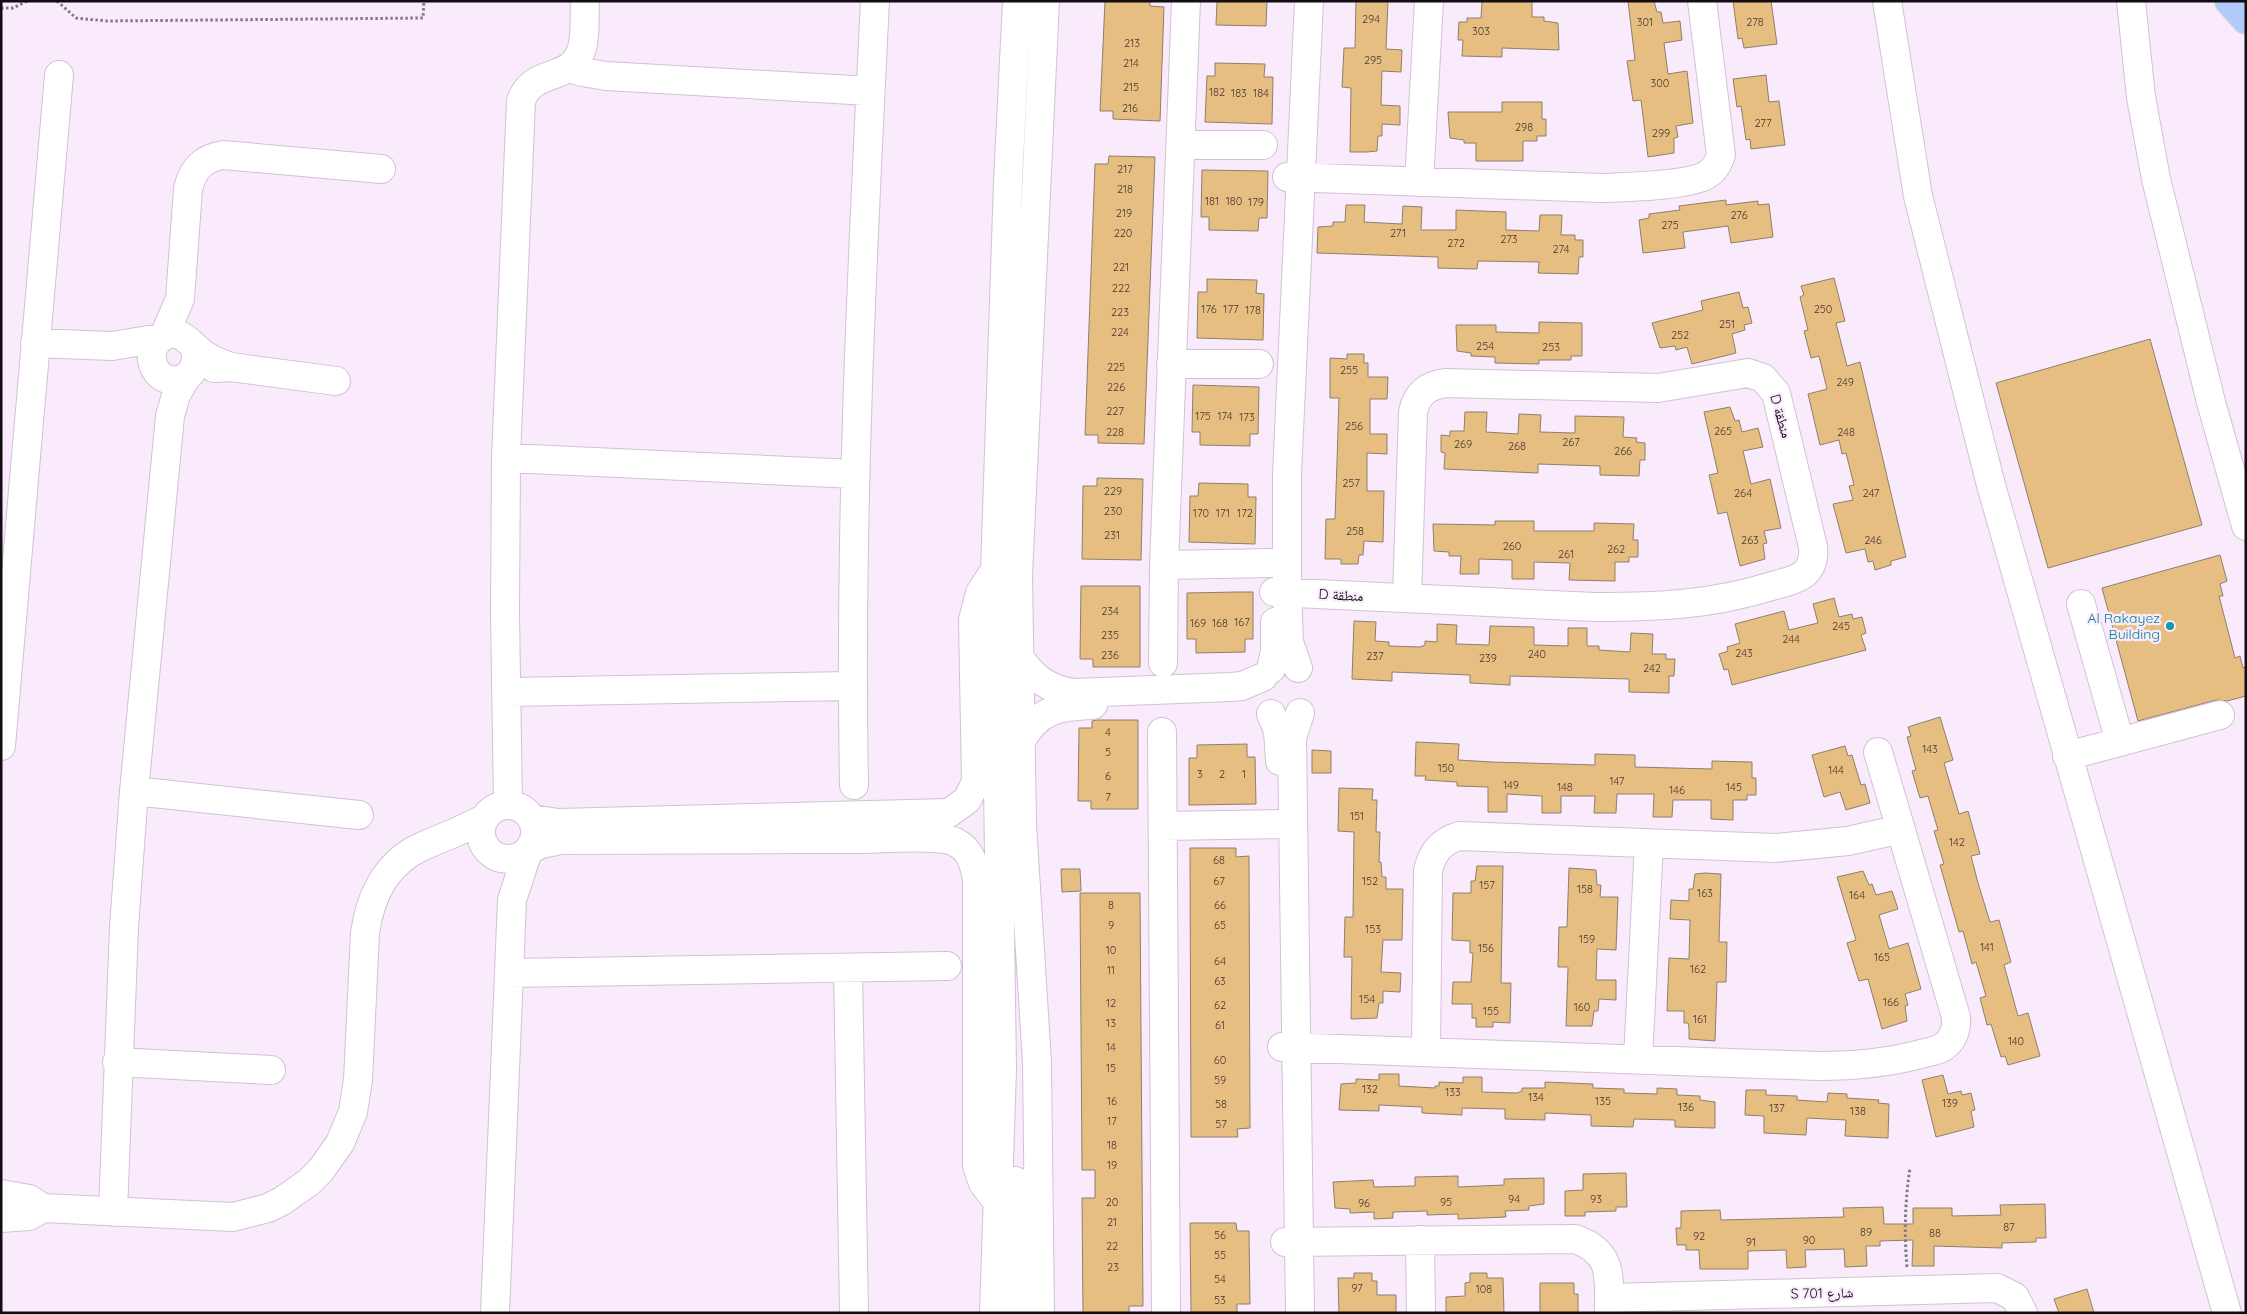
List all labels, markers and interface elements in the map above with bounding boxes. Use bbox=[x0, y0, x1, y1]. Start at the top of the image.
house number: 294 bbox=[1362, 12, 1380, 26]
house number: 301 bbox=[1637, 15, 1653, 29]
house number: 278 bbox=[1746, 15, 1764, 29]
house number: 303 bbox=[1472, 24, 1490, 38]
house number: 213 bbox=[1124, 36, 1140, 50]
house number: 295 bbox=[1364, 53, 1382, 67]
house number: 214 bbox=[1123, 56, 1139, 70]
house number: 300 bbox=[1651, 76, 1669, 90]
house number: 215 bbox=[1123, 80, 1139, 94]
house number: 182 bbox=[1209, 85, 1225, 99]
house number: 183 bbox=[1231, 86, 1247, 100]
house number: 184 bbox=[1253, 86, 1269, 100]
house number: 216 bbox=[1122, 101, 1138, 115]
house number: 277 bbox=[1754, 116, 1772, 130]
house number: 298 bbox=[1515, 120, 1533, 134]
house number: 299 bbox=[1652, 126, 1670, 140]
house number: 217 bbox=[1117, 162, 1133, 176]
house number: 218 bbox=[1117, 182, 1133, 196]
house number: 181 bbox=[1205, 194, 1219, 208]
house number: 180 bbox=[1226, 194, 1242, 208]
house number: 179 bbox=[1248, 195, 1264, 209]
house number: 219 bbox=[1116, 206, 1132, 220]
house number: 276 bbox=[1730, 208, 1748, 222]
house number: 275 bbox=[1661, 218, 1679, 232]
house number: 220 bbox=[1114, 226, 1132, 240]
house number: 271 bbox=[1390, 226, 1406, 240]
house number: 273 bbox=[1500, 232, 1518, 246]
house number: 272 bbox=[1447, 236, 1465, 250]
house number: 274 bbox=[1553, 242, 1570, 256]
house number: 221 bbox=[1113, 260, 1129, 274]
house number: 222 bbox=[1112, 281, 1130, 295]
house number: 176 bbox=[1201, 302, 1217, 316]
house number: 177 bbox=[1223, 302, 1239, 316]
house number: 250 bbox=[1814, 302, 1832, 316]
house number: 178 bbox=[1245, 303, 1261, 317]
house number: 223 bbox=[1111, 305, 1129, 319]
house number: 251 bbox=[1719, 317, 1735, 331]
house number: 224 bbox=[1111, 325, 1129, 339]
house number: 252 bbox=[1671, 328, 1689, 342]
house number: 254 bbox=[1476, 339, 1494, 353]
house number: 253 bbox=[1542, 340, 1560, 354]
house number: 225 bbox=[1107, 360, 1125, 374]
house number: 255 bbox=[1340, 363, 1358, 377]
house number: 249 bbox=[1836, 375, 1854, 389]
house number: 226 bbox=[1107, 380, 1125, 394]
street label: D منطقة bbox=[1766, 392, 1796, 440]
house number: 227 bbox=[1106, 404, 1124, 418]
house number: 175 bbox=[1195, 409, 1211, 423]
house number: 174 bbox=[1217, 409, 1233, 423]
house number: 173 bbox=[1239, 410, 1255, 424]
house number: 256 bbox=[1345, 419, 1363, 433]
house number: 265 bbox=[1714, 424, 1732, 438]
house number: 228 bbox=[1106, 425, 1124, 439]
house number: 248 bbox=[1837, 425, 1855, 439]
house number: 267 bbox=[1562, 435, 1580, 449]
house number: 269 bbox=[1454, 437, 1472, 451]
house number: 268 bbox=[1508, 439, 1526, 453]
house number: 266 bbox=[1614, 444, 1632, 458]
house number: 257 bbox=[1342, 476, 1360, 490]
house number: 229 bbox=[1104, 484, 1122, 498]
house number: 264 bbox=[1734, 486, 1752, 500]
house number: 247 bbox=[1862, 486, 1880, 500]
house number: 230 bbox=[1104, 504, 1122, 518]
house number: 170 bbox=[1193, 506, 1209, 520]
house number: 171 bbox=[1216, 506, 1230, 520]
house number: 172 bbox=[1237, 506, 1253, 520]
house number: 258 bbox=[1346, 524, 1364, 538]
house number: 231 bbox=[1104, 528, 1120, 542]
house number: 263 bbox=[1741, 533, 1759, 547]
house number: 246 bbox=[1864, 533, 1882, 547]
house number: 260 bbox=[1503, 539, 1521, 553]
house number: 262 bbox=[1607, 542, 1625, 556]
house number: 261 bbox=[1558, 547, 1574, 561]
street label: D منطقة bbox=[1318, 585, 1364, 605]
house number: 234 bbox=[1101, 604, 1119, 618]
place label: Al Rakayez Building bbox=[2088, 609, 2160, 643]
house number: 167 bbox=[1234, 615, 1250, 629]
house number: 169 bbox=[1190, 616, 1206, 630]
house number: 168 bbox=[1212, 616, 1228, 630]
house number: 245 bbox=[1832, 619, 1850, 633]
marker: Al Rakayez Building bbox=[2164, 620, 2176, 632]
house number: 235 bbox=[1101, 628, 1119, 642]
house number: 244 bbox=[1782, 632, 1800, 646]
house number: 243 bbox=[1735, 646, 1753, 660]
house number: 240 bbox=[1528, 647, 1546, 661]
house number: 236 bbox=[1101, 648, 1119, 662]
house number: 237 bbox=[1366, 649, 1384, 663]
house number: 239 bbox=[1479, 651, 1497, 665]
house number: 242 bbox=[1643, 661, 1661, 675]
house number: 4 bbox=[1105, 725, 1111, 739]
house number: 143 bbox=[1922, 742, 1938, 756]
house number: 5 bbox=[1105, 745, 1111, 759]
house number: 150 bbox=[1438, 761, 1454, 775]
house number: 144 bbox=[1828, 763, 1844, 777]
house number: 3 bbox=[1197, 767, 1203, 781]
house number: 2 bbox=[1219, 767, 1225, 781]
house number: 1 bbox=[1242, 767, 1246, 781]
house number: 6 bbox=[1105, 769, 1111, 783]
house number: 147 bbox=[1609, 774, 1625, 788]
house number: 149 bbox=[1503, 778, 1519, 792]
house number: 148 bbox=[1557, 780, 1573, 794]
house number: 145 bbox=[1726, 780, 1742, 794]
house number: 146 bbox=[1669, 783, 1685, 797]
house number: 7 bbox=[1105, 790, 1111, 804]
house number: 151 bbox=[1350, 809, 1364, 823]
house number: 142 bbox=[1949, 835, 1965, 849]
house number: 68 bbox=[1213, 853, 1225, 867]
house number: 67 bbox=[1213, 874, 1225, 888]
house number: 152 bbox=[1362, 874, 1378, 888]
house number: 157 bbox=[1479, 878, 1495, 892]
house number: 158 bbox=[1577, 882, 1593, 896]
house number: 163 bbox=[1697, 886, 1713, 900]
house number: 164 bbox=[1849, 888, 1865, 902]
house number: 8 bbox=[1108, 898, 1114, 912]
house number: 66 bbox=[1214, 898, 1226, 912]
house number: 9 bbox=[1108, 918, 1114, 932]
house number: 65 bbox=[1214, 918, 1226, 932]
house number: 153 bbox=[1365, 922, 1381, 936]
house number: 159 bbox=[1579, 932, 1595, 946]
house number: 141 bbox=[1980, 940, 1994, 954]
house number: 156 bbox=[1478, 941, 1494, 955]
house number: 10 bbox=[1106, 943, 1116, 957]
house number: 165 bbox=[1874, 950, 1890, 964]
house number: 64 bbox=[1214, 954, 1226, 968]
house number: 162 bbox=[1690, 962, 1706, 976]
house number: 11 bbox=[1107, 963, 1115, 977]
house number: 63 bbox=[1214, 974, 1226, 988]
house number: 154 bbox=[1359, 992, 1375, 1006]
house number: 166 bbox=[1883, 995, 1899, 1009]
house number: 12 bbox=[1106, 996, 1116, 1010]
house number: 62 bbox=[1214, 998, 1226, 1012]
house number: 160 bbox=[1574, 1000, 1590, 1014]
house number: 155 bbox=[1483, 1004, 1499, 1018]
house number: 161 bbox=[1693, 1012, 1707, 1026]
house number: 13 bbox=[1106, 1016, 1116, 1030]
house number: 61 bbox=[1215, 1018, 1225, 1032]
house number: 140 bbox=[2008, 1034, 2024, 1048]
house number: 14 bbox=[1106, 1040, 1116, 1054]
house number: 60 bbox=[1214, 1053, 1226, 1067]
house number: 15 bbox=[1106, 1061, 1116, 1075]
house number: 59 bbox=[1214, 1073, 1226, 1087]
house number: 132 bbox=[1362, 1082, 1378, 1096]
house number: 133 bbox=[1445, 1085, 1461, 1099]
house number: 134 bbox=[1528, 1090, 1544, 1104]
house number: 16 bbox=[1107, 1094, 1117, 1108]
house number: 135 bbox=[1595, 1094, 1611, 1108]
house number: 139 bbox=[1942, 1096, 1958, 1110]
house number: 58 bbox=[1215, 1097, 1227, 1111]
house number: 136 bbox=[1678, 1100, 1694, 1114]
house number: 137 bbox=[1769, 1101, 1785, 1115]
house number: 138 bbox=[1850, 1104, 1866, 1118]
house number: 17 bbox=[1107, 1114, 1117, 1128]
house number: 57 bbox=[1215, 1117, 1227, 1131]
house number: 18 bbox=[1107, 1138, 1117, 1152]
house number: 19 bbox=[1107, 1158, 1117, 1172]
house number: 94 bbox=[1508, 1192, 1520, 1206]
house number: 93 bbox=[1590, 1192, 1602, 1206]
house number: 20 bbox=[1106, 1195, 1118, 1209]
house number: 95 bbox=[1440, 1195, 1452, 1209]
house number: 96 bbox=[1358, 1196, 1370, 1210]
house number: 21 bbox=[1107, 1215, 1117, 1229]
house number: 87 bbox=[2003, 1220, 2015, 1234]
house number: 89 bbox=[1860, 1225, 1872, 1239]
house number: 88 bbox=[1929, 1226, 1941, 1240]
house number: 56 bbox=[1214, 1228, 1226, 1242]
house number: 92 bbox=[1693, 1229, 1705, 1243]
house number: 90 bbox=[1803, 1233, 1815, 1247]
house number: 91 bbox=[1746, 1235, 1756, 1249]
house number: 22 bbox=[1106, 1239, 1118, 1253]
house number: 55 bbox=[1214, 1248, 1226, 1262]
house number: 23 bbox=[1107, 1260, 1119, 1274]
house number: 54 bbox=[1214, 1272, 1226, 1286]
house number: 97 bbox=[1351, 1281, 1363, 1295]
house number: 108 bbox=[1476, 1282, 1492, 1296]
street label: S 701 شارع bbox=[1790, 1283, 1854, 1304]
house number: 53 bbox=[1214, 1293, 1226, 1307]

